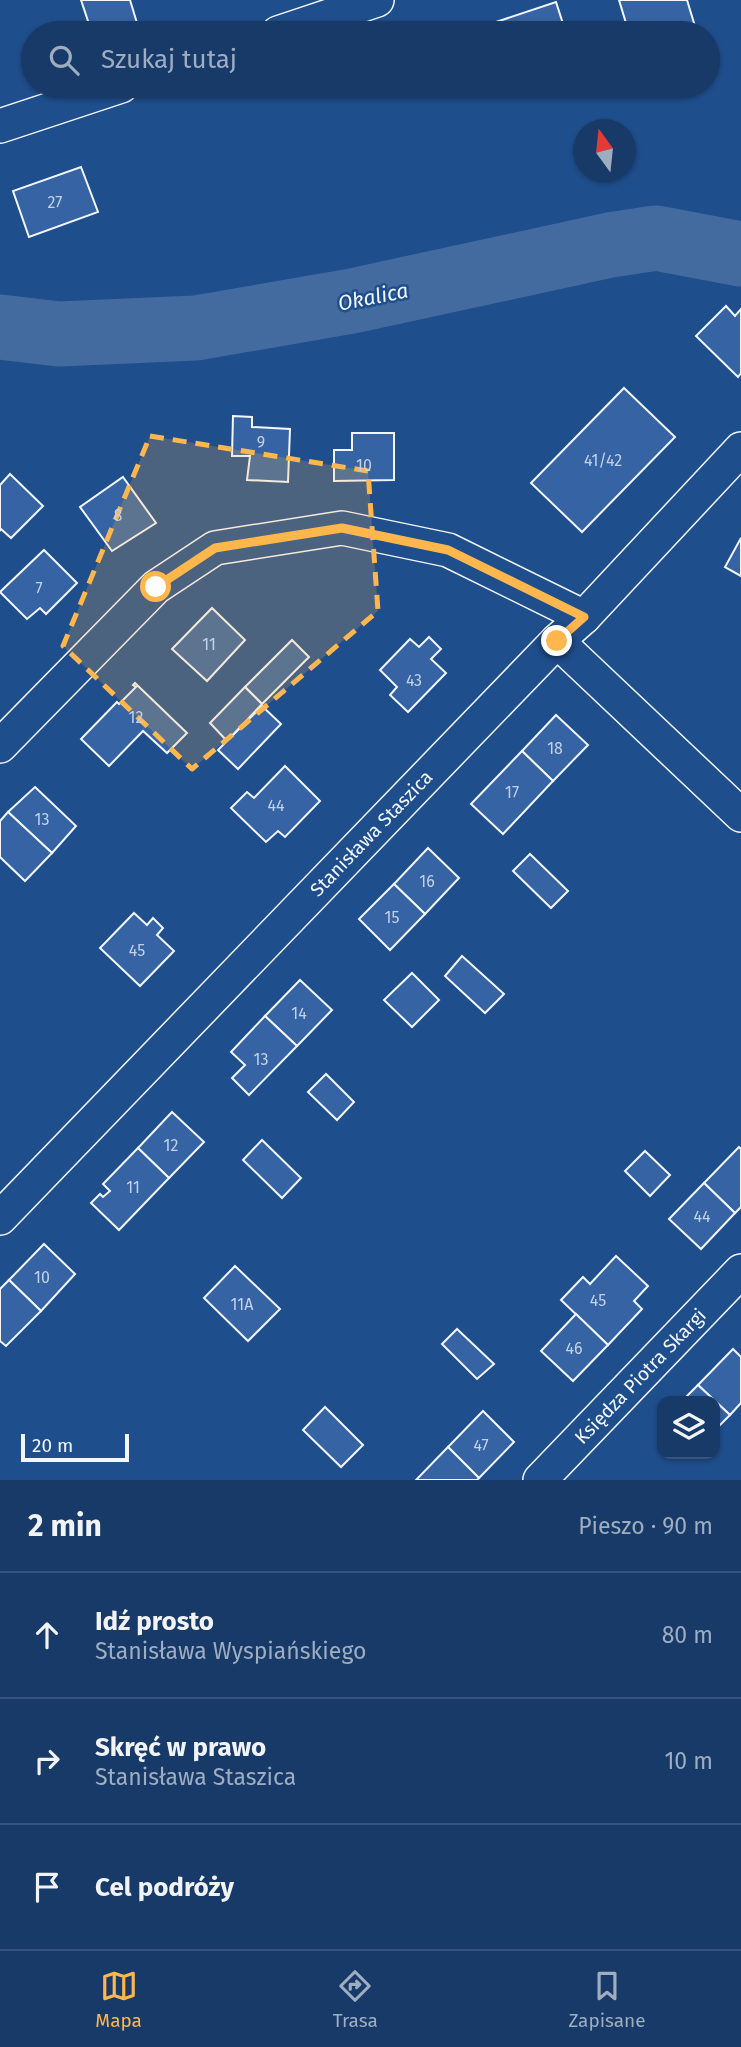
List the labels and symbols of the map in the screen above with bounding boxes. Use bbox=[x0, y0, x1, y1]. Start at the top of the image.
north arrow bbox=[573, 119, 636, 182]
house number: 27 bbox=[48, 193, 62, 212]
water label: Okalica bbox=[336, 277, 410, 317]
house number: 9 bbox=[257, 433, 265, 452]
house number: 41/42 bbox=[584, 451, 622, 470]
house number: 10 bbox=[356, 456, 372, 475]
house number: 8 bbox=[114, 506, 123, 525]
route start bbox=[140, 571, 171, 602]
house number: 7 bbox=[35, 579, 43, 598]
route end bbox=[541, 625, 572, 656]
house number: 11 bbox=[202, 635, 216, 654]
house number: 43 bbox=[406, 671, 422, 690]
house number: 12 bbox=[129, 708, 143, 727]
house number: 18 bbox=[547, 739, 563, 758]
street label: Stanisława Staszica bbox=[305, 766, 437, 901]
house number: 17 bbox=[505, 783, 519, 802]
house number: 44 bbox=[267, 796, 285, 815]
house number: 13 bbox=[35, 810, 49, 829]
house number: 16 bbox=[419, 872, 435, 891]
house number: 15 bbox=[385, 908, 399, 927]
house number: 45 bbox=[129, 941, 145, 960]
house number: 14 bbox=[291, 1004, 307, 1023]
house number: 13 bbox=[254, 1050, 268, 1069]
house number: 12 bbox=[164, 1136, 178, 1155]
house number: 11 bbox=[126, 1178, 140, 1197]
house number: 44 bbox=[693, 1207, 711, 1226]
house number: 10 bbox=[34, 1268, 50, 1287]
house number: 45 bbox=[590, 1291, 606, 1310]
house number: 11A bbox=[231, 1295, 254, 1314]
street label: Księdza Piotra Skargi bbox=[570, 1304, 711, 1449]
house number: 46 bbox=[565, 1339, 583, 1358]
scale bar bbox=[21, 1431, 130, 1463]
house number: 47 bbox=[473, 1436, 489, 1455]

